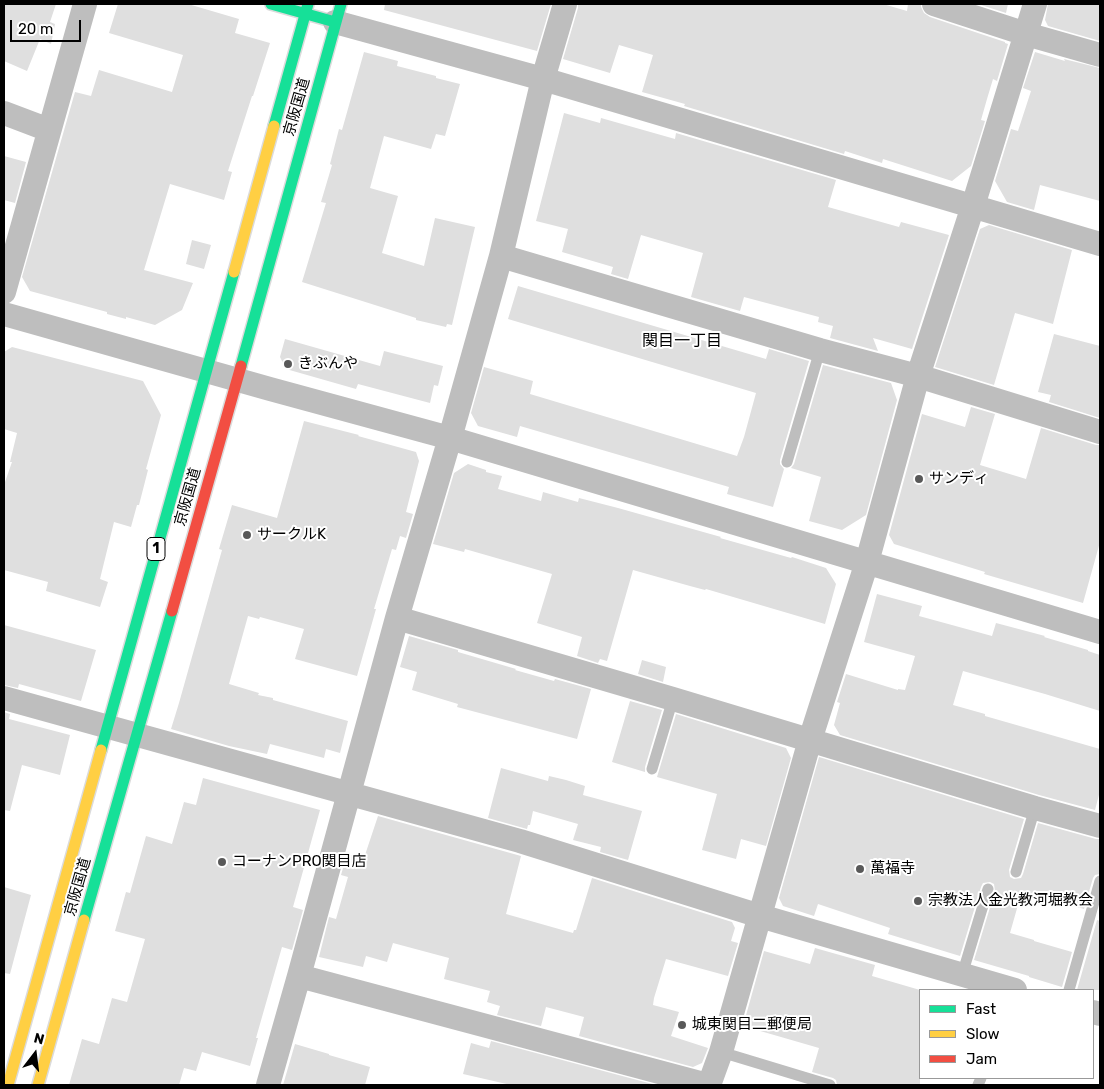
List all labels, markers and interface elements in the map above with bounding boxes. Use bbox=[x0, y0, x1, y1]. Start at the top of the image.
scale bar bbox=[12, 10, 84, 42]
text: 20 m bbox=[18, 20, 53, 38]
street label: 京阪国道 bbox=[280, 76, 314, 138]
district label: 関目一丁目 bbox=[642, 331, 722, 351]
place label: きぶんや bbox=[298, 355, 358, 373]
marker: きぶんや bbox=[282, 358, 294, 370]
street label: 京阪国道 bbox=[171, 466, 205, 528]
place label: サンディ bbox=[929, 470, 989, 488]
marker: サンディ bbox=[913, 473, 925, 485]
place label: サークルK bbox=[257, 526, 326, 544]
marker: サークルK bbox=[241, 529, 253, 541]
road number: 1 bbox=[147, 538, 165, 560]
place label: コーナンPRO関目店 bbox=[232, 853, 367, 871]
street label: 京阪国道 bbox=[61, 856, 95, 918]
marker: コーナンPRO関目店 bbox=[216, 856, 228, 868]
place label: 萬福寺 bbox=[870, 860, 915, 878]
marker: 萬福寺 bbox=[854, 863, 866, 875]
place label: 宗教法人金光教河堀教会 bbox=[928, 892, 1093, 910]
marker: 宗教法人金光教河堀教会 bbox=[912, 895, 924, 907]
legend bbox=[919, 989, 1094, 1079]
text: Fast bbox=[966, 1000, 996, 1018]
place label: 城東関目二郵便局 bbox=[692, 1016, 812, 1034]
marker: 城東関目二郵便局 bbox=[676, 1019, 688, 1031]
text: Slow bbox=[966, 1025, 999, 1043]
north arrow bbox=[10, 1029, 60, 1079]
text: N bbox=[32, 1030, 46, 1049]
text: Jam bbox=[966, 1050, 997, 1068]

